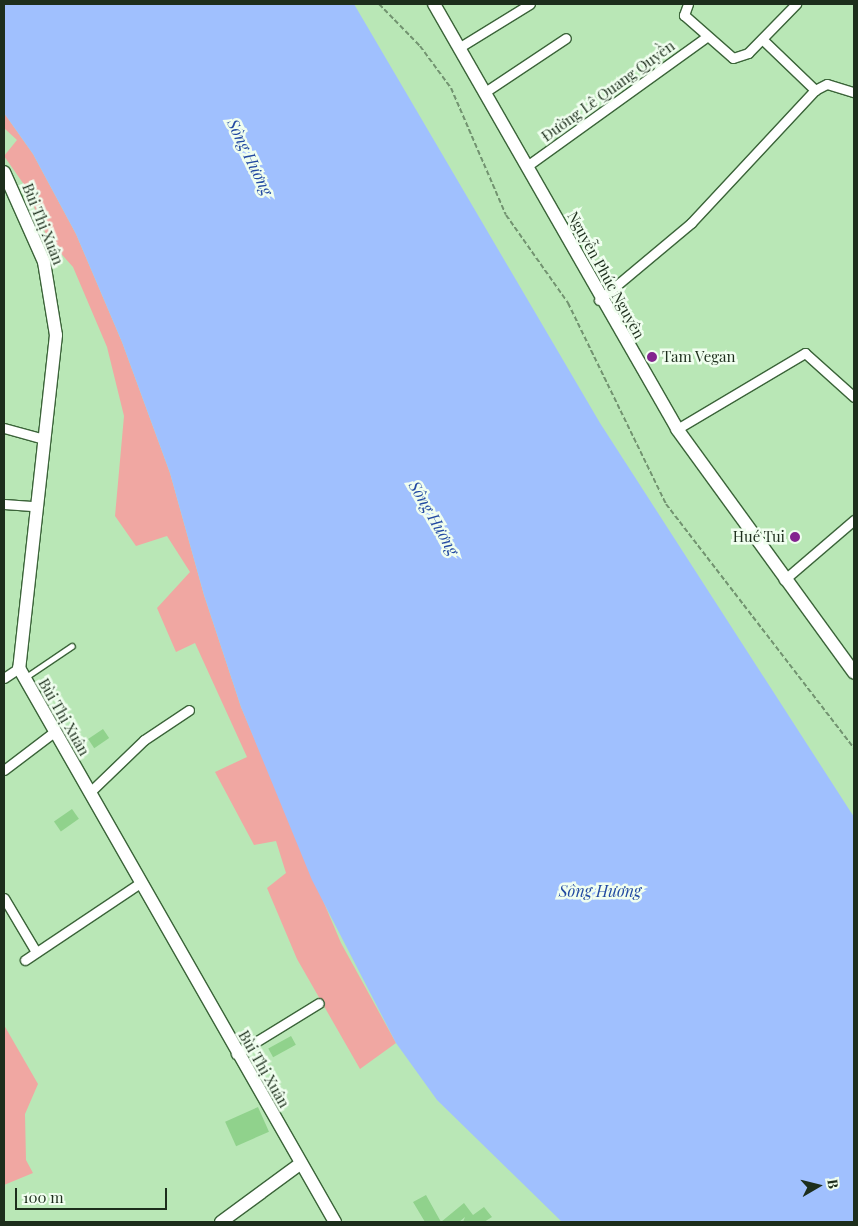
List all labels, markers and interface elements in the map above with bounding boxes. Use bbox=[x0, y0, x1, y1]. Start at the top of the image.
street label: Đường Lê Quang Quyền bbox=[538, 37, 678, 145]
water label: Sông Hương bbox=[223, 116, 277, 198]
street label: Bùi Thị Xuân bbox=[18, 180, 68, 268]
street label: Nguyễn Phúc Nguyên bbox=[563, 208, 649, 342]
place label: Tam Vegan bbox=[662, 348, 736, 366]
marker: Tam Vegan bbox=[646, 351, 658, 363]
water label: Sông Hương bbox=[405, 477, 463, 559]
place label: Hué Tui bbox=[732, 528, 785, 546]
marker: Hué Tui bbox=[789, 531, 801, 543]
street label: Bùi Thị Xuân bbox=[35, 675, 93, 759]
water label: Sông Hương bbox=[559, 881, 641, 901]
street label: Bùi Thị Xuân bbox=[235, 1027, 293, 1111]
north arrow bbox=[793, 1161, 843, 1211]
scale bar bbox=[18, 1178, 170, 1210]
text: B bbox=[823, 1178, 843, 1190]
text: 100 m bbox=[23, 1187, 64, 1207]

